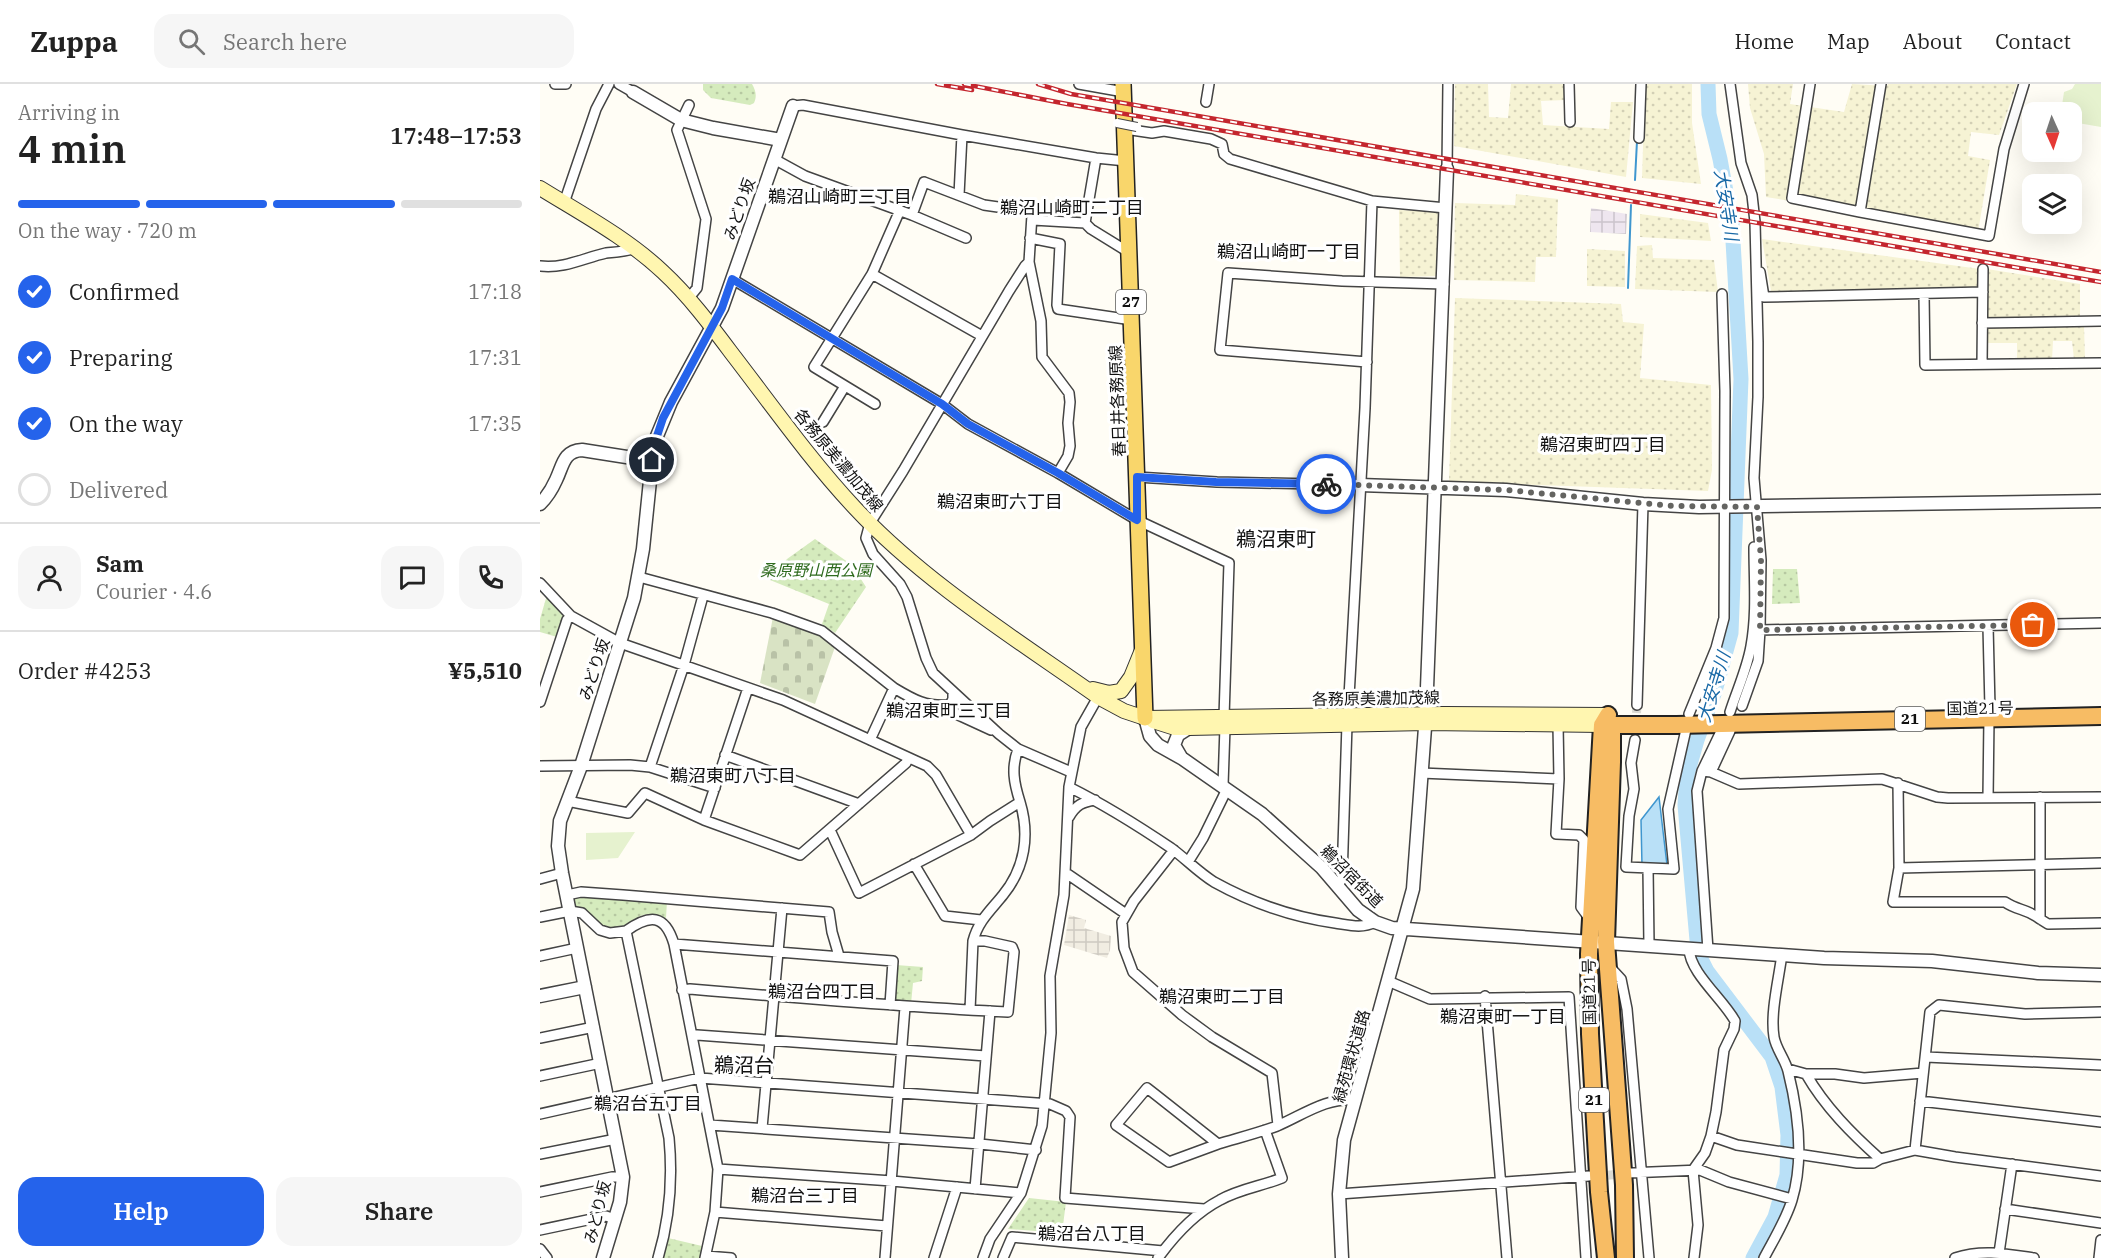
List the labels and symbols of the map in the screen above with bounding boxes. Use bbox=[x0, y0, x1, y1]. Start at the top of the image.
north arrow bbox=[2022, 102, 2082, 162]
water label: 大安寺川 bbox=[1710, 168, 1744, 244]
street label: みどり坂 bbox=[719, 175, 759, 243]
district label: 鵜沼山崎町三丁目 bbox=[768, 185, 912, 208]
district label: 鵜沼山崎町二丁目 bbox=[1000, 196, 1144, 219]
district label: 鵜沼山崎町一丁目 bbox=[1217, 240, 1361, 263]
road number: 27 bbox=[1116, 290, 1146, 314]
street label: 春日井各務原線 bbox=[1105, 345, 1129, 457]
street label: 各務原美濃加茂線 bbox=[790, 405, 888, 515]
district label: 鵜沼東町四丁目 bbox=[1540, 433, 1666, 456]
pin bbox=[626, 434, 677, 485]
courier bbox=[1296, 454, 1356, 514]
district label: 鵜沼東町六丁目 bbox=[937, 490, 1063, 513]
district label: 鵜沼東町 bbox=[1236, 525, 1316, 552]
park label: 桑原野山西公園 bbox=[760, 560, 874, 580]
pin bbox=[2007, 599, 2058, 650]
street label: みどり坂 bbox=[575, 635, 613, 703]
water label: 大安寺川 bbox=[1692, 647, 1736, 725]
street label: 各務原美濃加茂線 bbox=[1312, 687, 1440, 709]
street label: 国道21号 bbox=[1946, 697, 2014, 719]
district label: 鵜沼東町三丁目 bbox=[886, 699, 1012, 722]
road number: 21 bbox=[1895, 707, 1925, 731]
district label: 鵜沼東町八丁目 bbox=[670, 764, 796, 787]
street label: 鵜沼宿街道 bbox=[1317, 841, 1387, 911]
street label: 国道21号 bbox=[1578, 958, 1600, 1026]
district label: 鵜沼台四丁目 bbox=[768, 980, 876, 1003]
district label: 鵜沼東町二丁目 bbox=[1159, 985, 1285, 1008]
district label: 鵜沼東町一丁目 bbox=[1440, 1005, 1566, 1028]
street label: 緑苑環状道路 bbox=[1328, 1007, 1374, 1105]
district label: 鵜沼台 bbox=[714, 1051, 774, 1078]
road number: 21 bbox=[1579, 1088, 1609, 1112]
district label: 鵜沼台五丁目 bbox=[594, 1092, 702, 1115]
street label: みどり坂 bbox=[580, 1179, 614, 1245]
district label: 鵜沼台三丁目 bbox=[751, 1184, 859, 1207]
district label: 鵜沼台八丁目 bbox=[1038, 1222, 1146, 1245]

